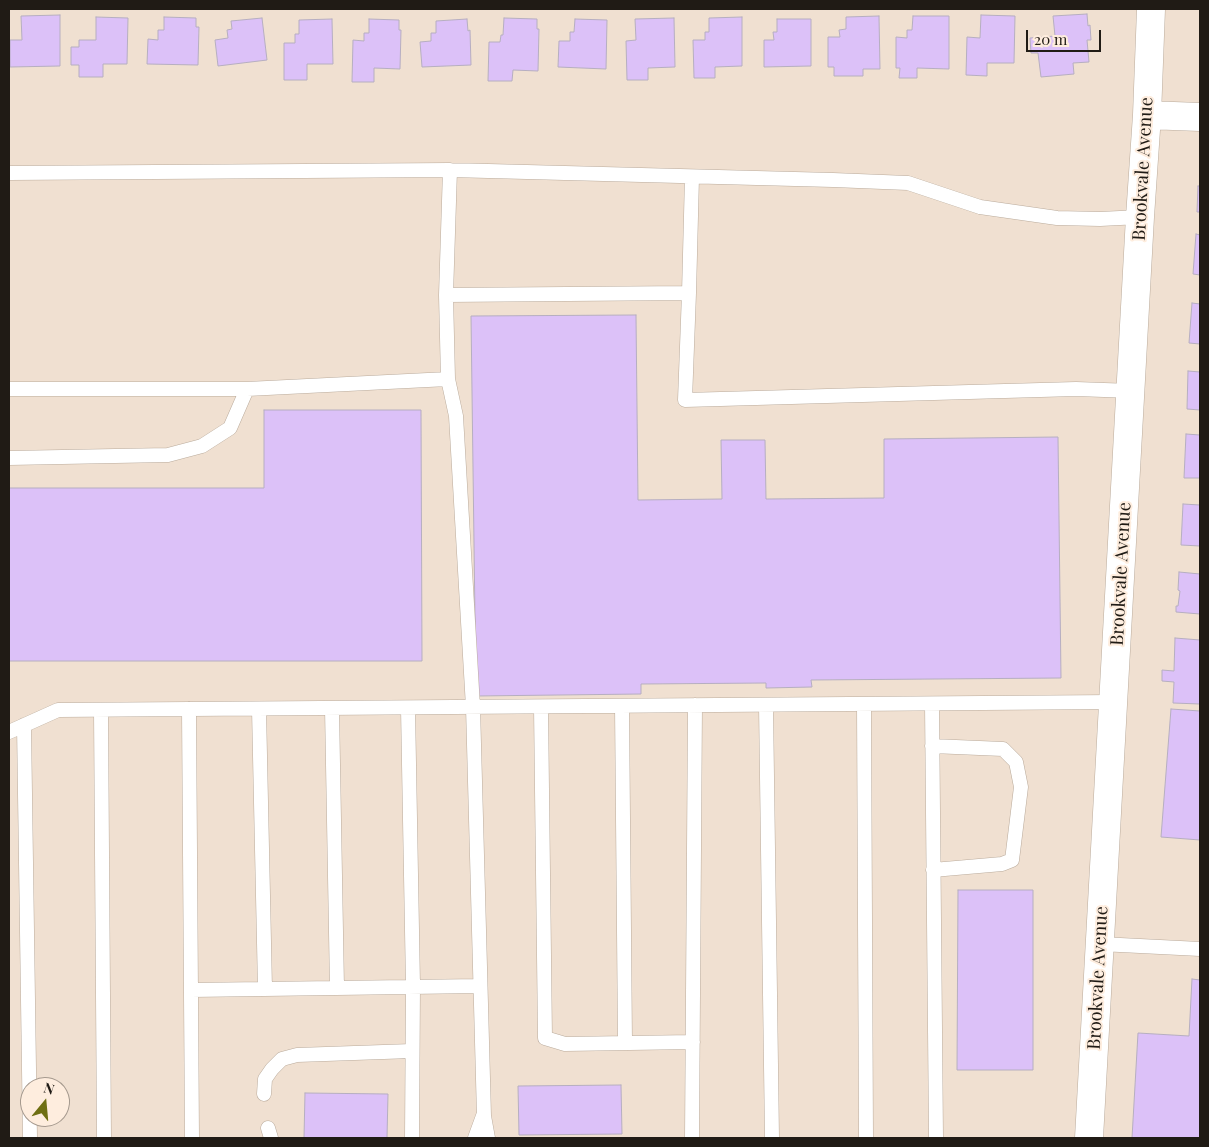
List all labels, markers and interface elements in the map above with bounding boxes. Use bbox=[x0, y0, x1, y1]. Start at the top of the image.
scale bar bbox=[1029, 20, 1104, 52]
text: 20 m bbox=[1034, 29, 1067, 49]
street label: Brookvale Avenue bbox=[1128, 97, 1158, 241]
street label: Brookvale Avenue bbox=[1106, 502, 1136, 646]
street label: Brookvale Avenue bbox=[1083, 906, 1113, 1050]
north arrow bbox=[20, 1077, 70, 1127]
text: N bbox=[42, 1078, 57, 1099]

